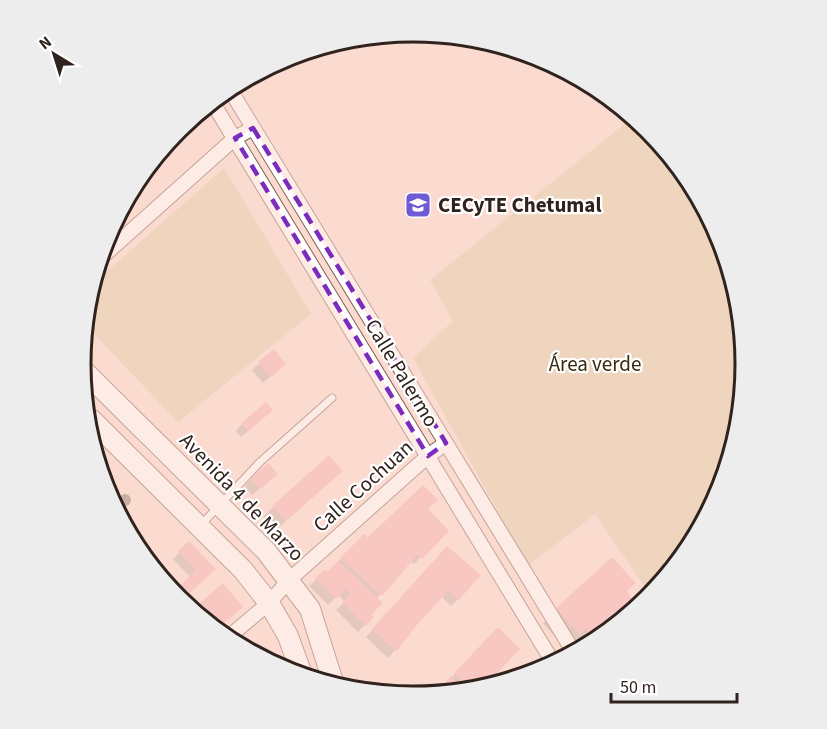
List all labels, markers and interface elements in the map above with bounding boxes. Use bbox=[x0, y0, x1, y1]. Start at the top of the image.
north arrow bbox=[24, 24, 84, 84]
text: N bbox=[34, 31, 56, 55]
school or university icon: CECyTE Chetumal bbox=[403, 190, 433, 220]
place label: CECyTE Chetumal bbox=[438, 190, 601, 220]
street label: Calle Palermo bbox=[358, 313, 446, 433]
park label: Área verde bbox=[549, 349, 641, 379]
street label: Avenida 4 de Marzo bbox=[173, 426, 311, 568]
street label: Calle Cochuan bbox=[306, 433, 420, 539]
scale bar bbox=[611, 666, 737, 704]
text: 50 m bbox=[620, 675, 656, 700]

